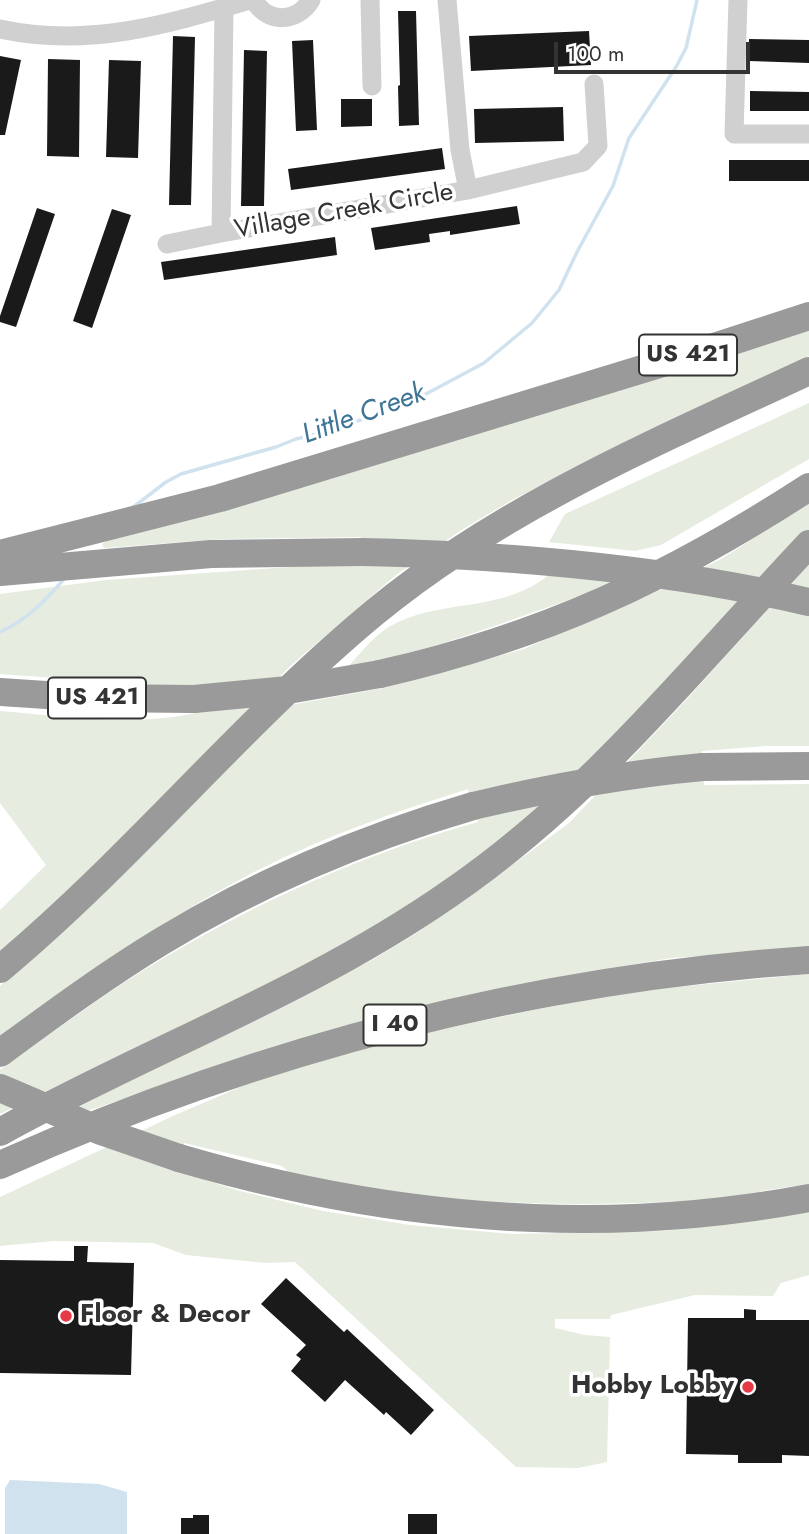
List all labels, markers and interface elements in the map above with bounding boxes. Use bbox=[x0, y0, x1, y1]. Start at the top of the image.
scale bar bbox=[557, 28, 753, 72]
text: 100 m bbox=[567, 39, 624, 69]
street label: Village Creek Circle bbox=[232, 177, 456, 247]
road number: US 421 bbox=[639, 334, 737, 376]
water label: Little Creek bbox=[298, 377, 430, 453]
road number: US 421 bbox=[48, 678, 146, 718]
road number: I 40 bbox=[364, 1004, 426, 1045]
place label: Floor & Decor bbox=[80, 1300, 251, 1332]
marker: Floor & Decor bbox=[58, 1308, 74, 1324]
place label: Hobby Lobby bbox=[571, 1371, 734, 1403]
marker: Hobby Lobby bbox=[740, 1379, 756, 1395]

